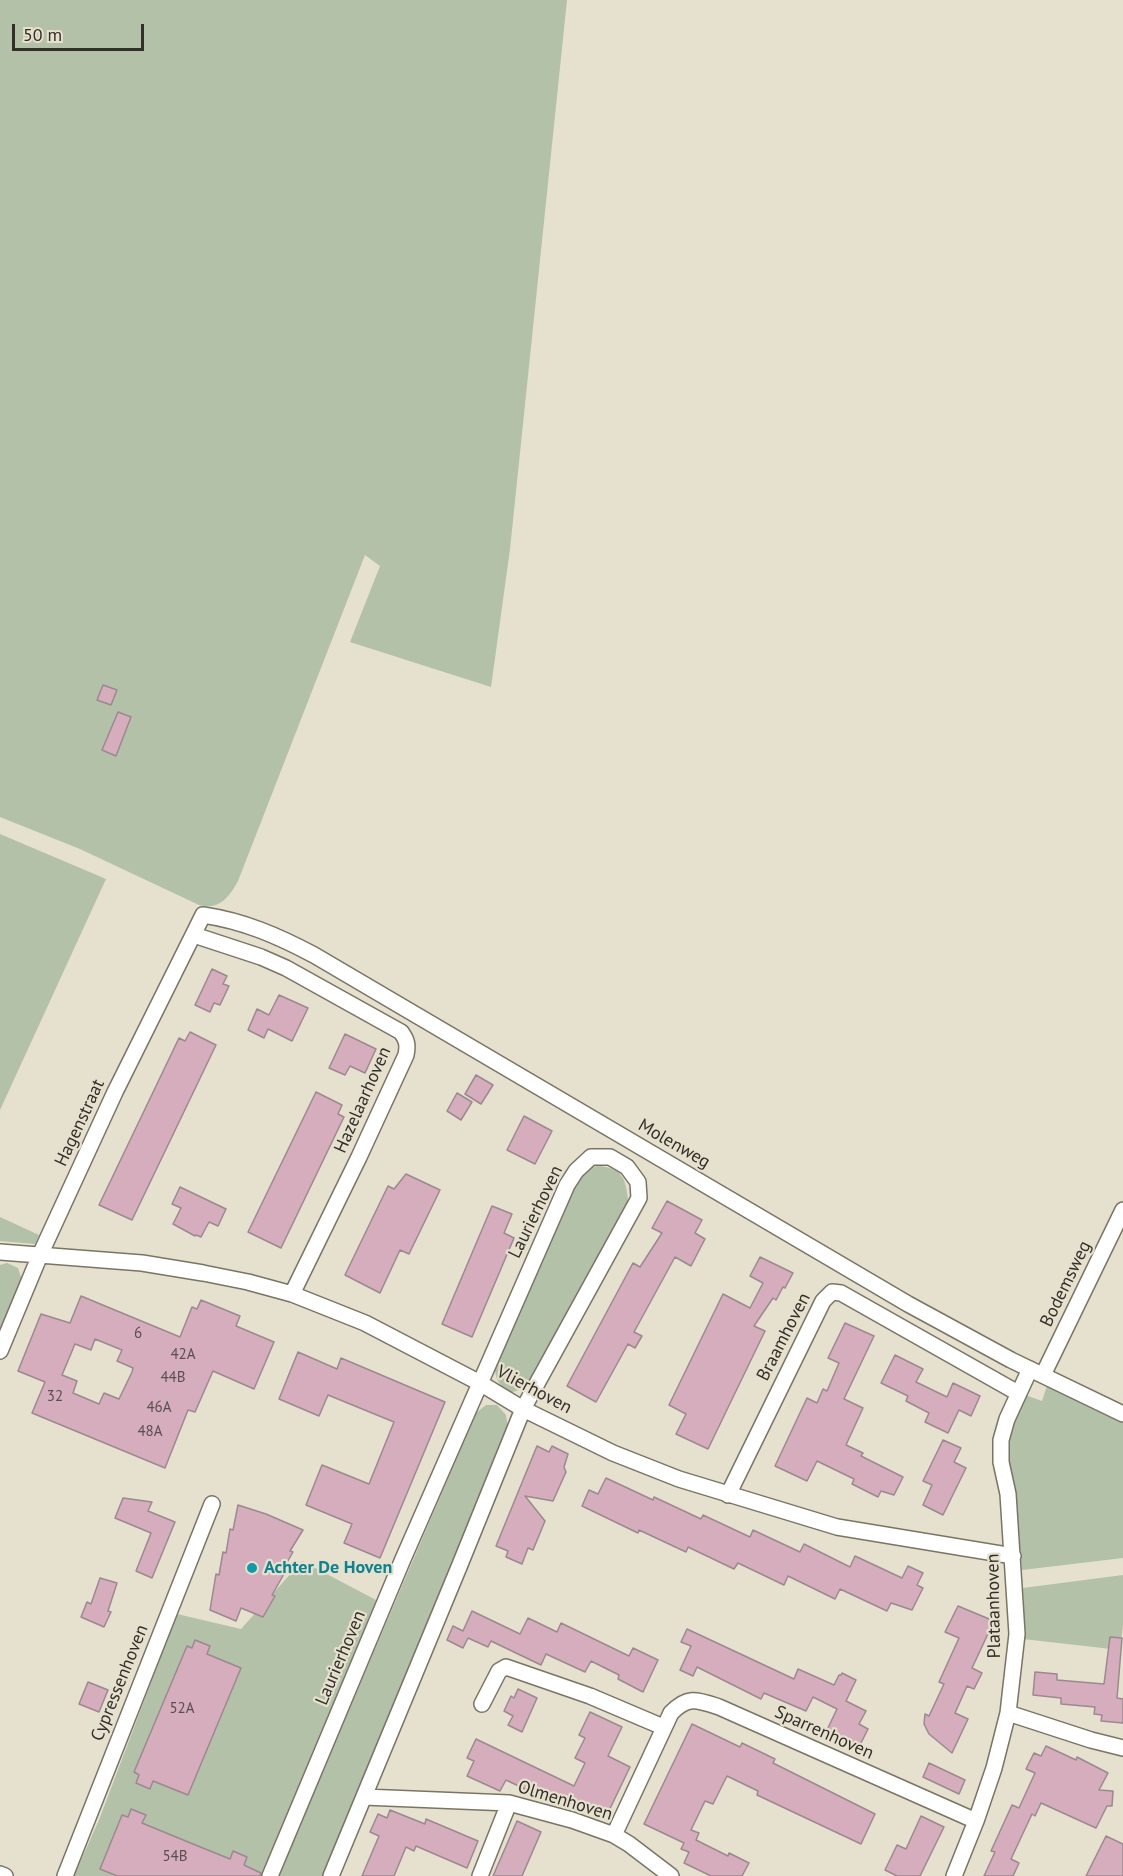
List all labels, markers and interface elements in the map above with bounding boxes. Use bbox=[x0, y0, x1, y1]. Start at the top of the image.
scale bar bbox=[15, 12, 147, 50]
text: 50 m bbox=[23, 23, 62, 46]
street label: Hazelaarhoven bbox=[330, 1044, 396, 1156]
street label: Hagenstraat bbox=[50, 1076, 110, 1170]
street label: Molenweg bbox=[634, 1115, 714, 1173]
street label: Laurierhoven bbox=[504, 1162, 568, 1262]
street label: Bodemsweg bbox=[1036, 1238, 1096, 1330]
street label: Braamhoven bbox=[753, 1289, 815, 1385]
house number: 6 bbox=[134, 1325, 142, 1343]
house number: 42A bbox=[170, 1346, 196, 1364]
street label: Vlierhoven bbox=[493, 1361, 575, 1419]
house number: 44B bbox=[160, 1369, 186, 1387]
house number: 32 bbox=[47, 1388, 63, 1406]
house number: 46A bbox=[146, 1399, 172, 1417]
house number: 48A bbox=[137, 1423, 163, 1441]
street label: Plataanhoven bbox=[982, 1553, 1006, 1659]
place label: Achter De Hoven bbox=[264, 1557, 392, 1579]
marker: Achter De Hoven bbox=[245, 1561, 259, 1575]
street label: Laurierhoven bbox=[311, 1608, 371, 1708]
street label: Cypressenhoven bbox=[87, 1622, 153, 1744]
house number: 52A bbox=[169, 1700, 195, 1718]
street label: Sparrenhoven bbox=[771, 1702, 877, 1764]
street label: Olmenhoven bbox=[515, 1776, 615, 1826]
house number: 54B bbox=[162, 1848, 188, 1866]

